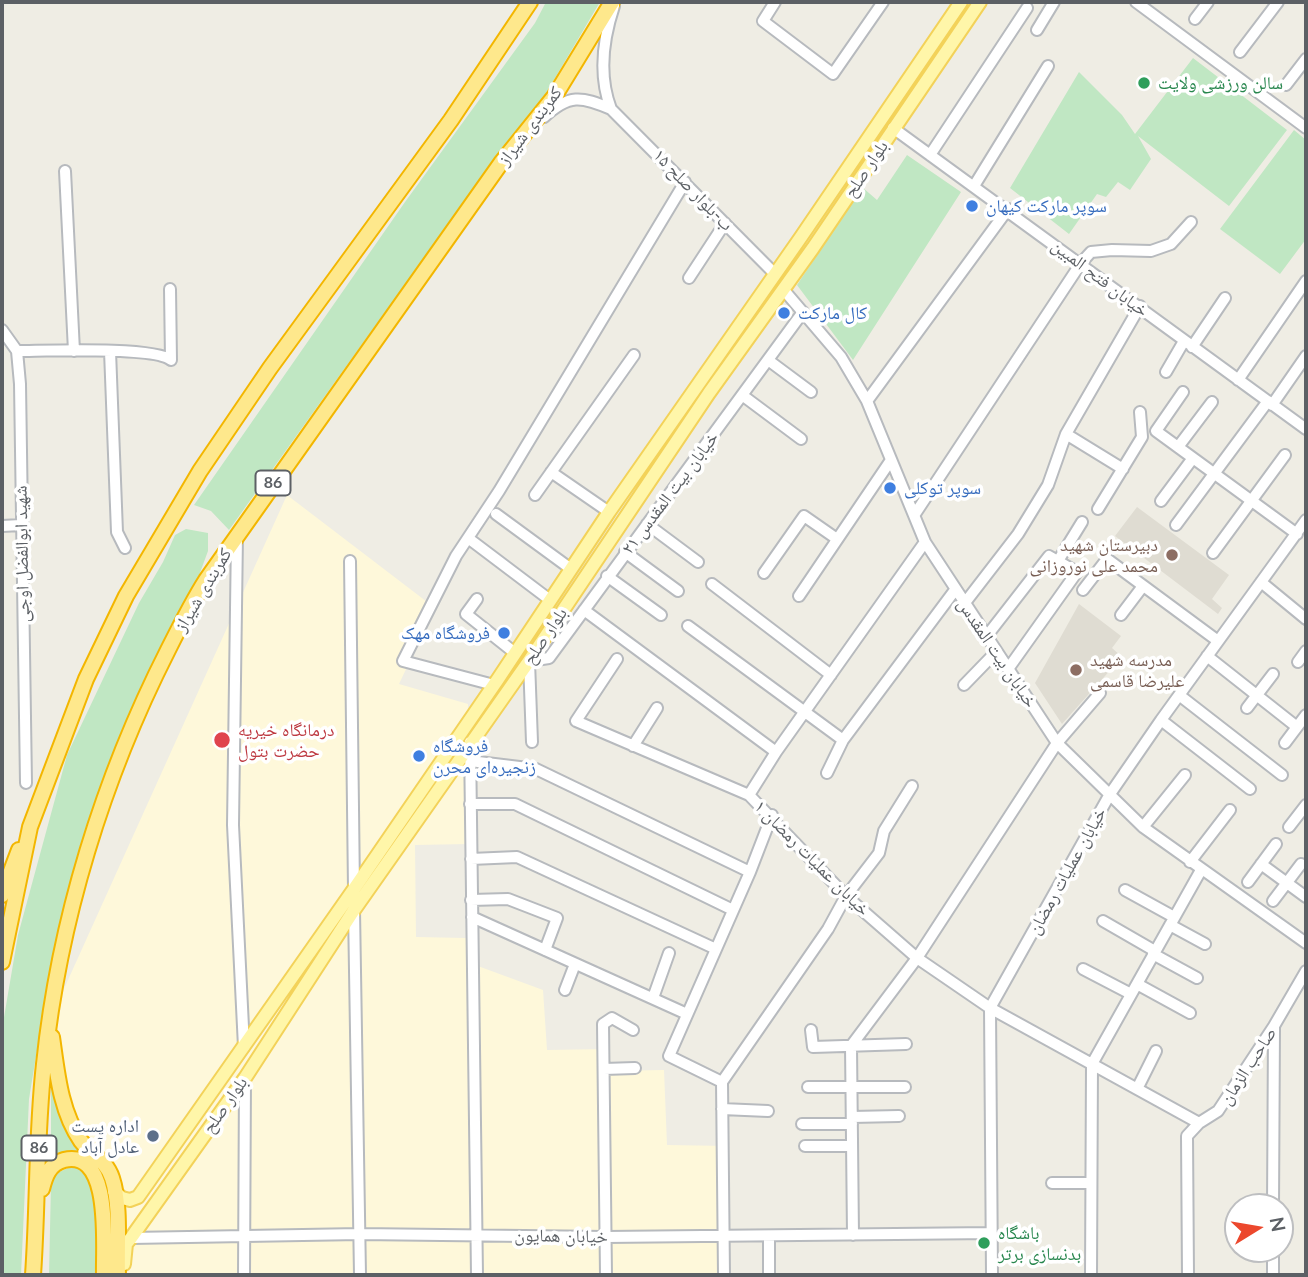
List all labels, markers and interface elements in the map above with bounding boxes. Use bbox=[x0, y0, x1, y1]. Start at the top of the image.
place label: سالن ورزشی ولایت bbox=[1158, 72, 1283, 94]
marker: سالن ورزشی ولایت bbox=[1136, 75, 1152, 91]
street label: کمربندی شیراز bbox=[493, 82, 567, 170]
street label: بلوار صلح bbox=[839, 136, 893, 202]
street label: ۱۵ ب-بلوار صلح bbox=[649, 145, 737, 235]
place label: سوپر مارکت کیهان bbox=[986, 195, 1107, 217]
marker: سوپر مارکت کیهان bbox=[964, 198, 980, 214]
street label: خیابان فتح المبین bbox=[1047, 235, 1153, 321]
place label: کال مارکت bbox=[798, 302, 867, 324]
marker: کال مارکت bbox=[776, 305, 792, 321]
street label: خیابان بیت المقدس ۲۱ bbox=[617, 427, 723, 559]
road number: 86 bbox=[256, 470, 290, 496]
place label: سوپر توکلی bbox=[904, 477, 981, 499]
marker: سوپر توکلی bbox=[882, 480, 898, 496]
street label: شهید ابوالفضل اوجی bbox=[10, 485, 34, 623]
place label: دبیرستان شهید محمد علی نوروزانی bbox=[1029, 534, 1158, 576]
street label: کمربندی شیراز bbox=[170, 544, 236, 636]
marker: دبیرستان شهید محمد علی نوروزانی bbox=[1164, 547, 1180, 563]
street label: خیابان بیت المقدس bbox=[952, 594, 1042, 712]
street label: بلوار صلح bbox=[518, 603, 572, 669]
place label: فروشگاه مهک bbox=[401, 622, 490, 644]
marker: فروشگاه مهک bbox=[496, 625, 512, 641]
place label: مدرسه شهید علیرضا قاسمی bbox=[1090, 649, 1184, 692]
marker: مدرسه شهید علیرضا قاسمی bbox=[1068, 662, 1084, 678]
place label: درمانگاه خیریه حضرت بتول bbox=[238, 719, 334, 762]
marker: درمانگاه خیریه حضرت بتول bbox=[212, 730, 232, 750]
place label: فروشگاه زنجیره‌ای محرن bbox=[433, 735, 536, 778]
marker: فروشگاه زنجیره‌ای محرن bbox=[411, 748, 427, 764]
street label: خیابان عملیات رمضان ۱ bbox=[750, 796, 874, 920]
street label: خیابان عملیات رمضان bbox=[1023, 804, 1111, 938]
street label: صاحب الزمان bbox=[1215, 1023, 1281, 1109]
street label: بلوار صلح bbox=[198, 1073, 252, 1137]
place label: اداره پست عادل آباد bbox=[71, 1115, 139, 1158]
marker: اداره پست عادل آباد bbox=[145, 1128, 161, 1144]
road number: 86 bbox=[22, 1136, 56, 1160]
north arrow bbox=[1224, 1193, 1294, 1263]
text: N bbox=[1265, 1215, 1291, 1234]
place label: باشگاه بدنسازی برتر bbox=[998, 1222, 1081, 1264]
street label: خیابان همایون bbox=[514, 1224, 608, 1248]
marker: باشگاه بدنسازی برتر bbox=[976, 1235, 992, 1251]

